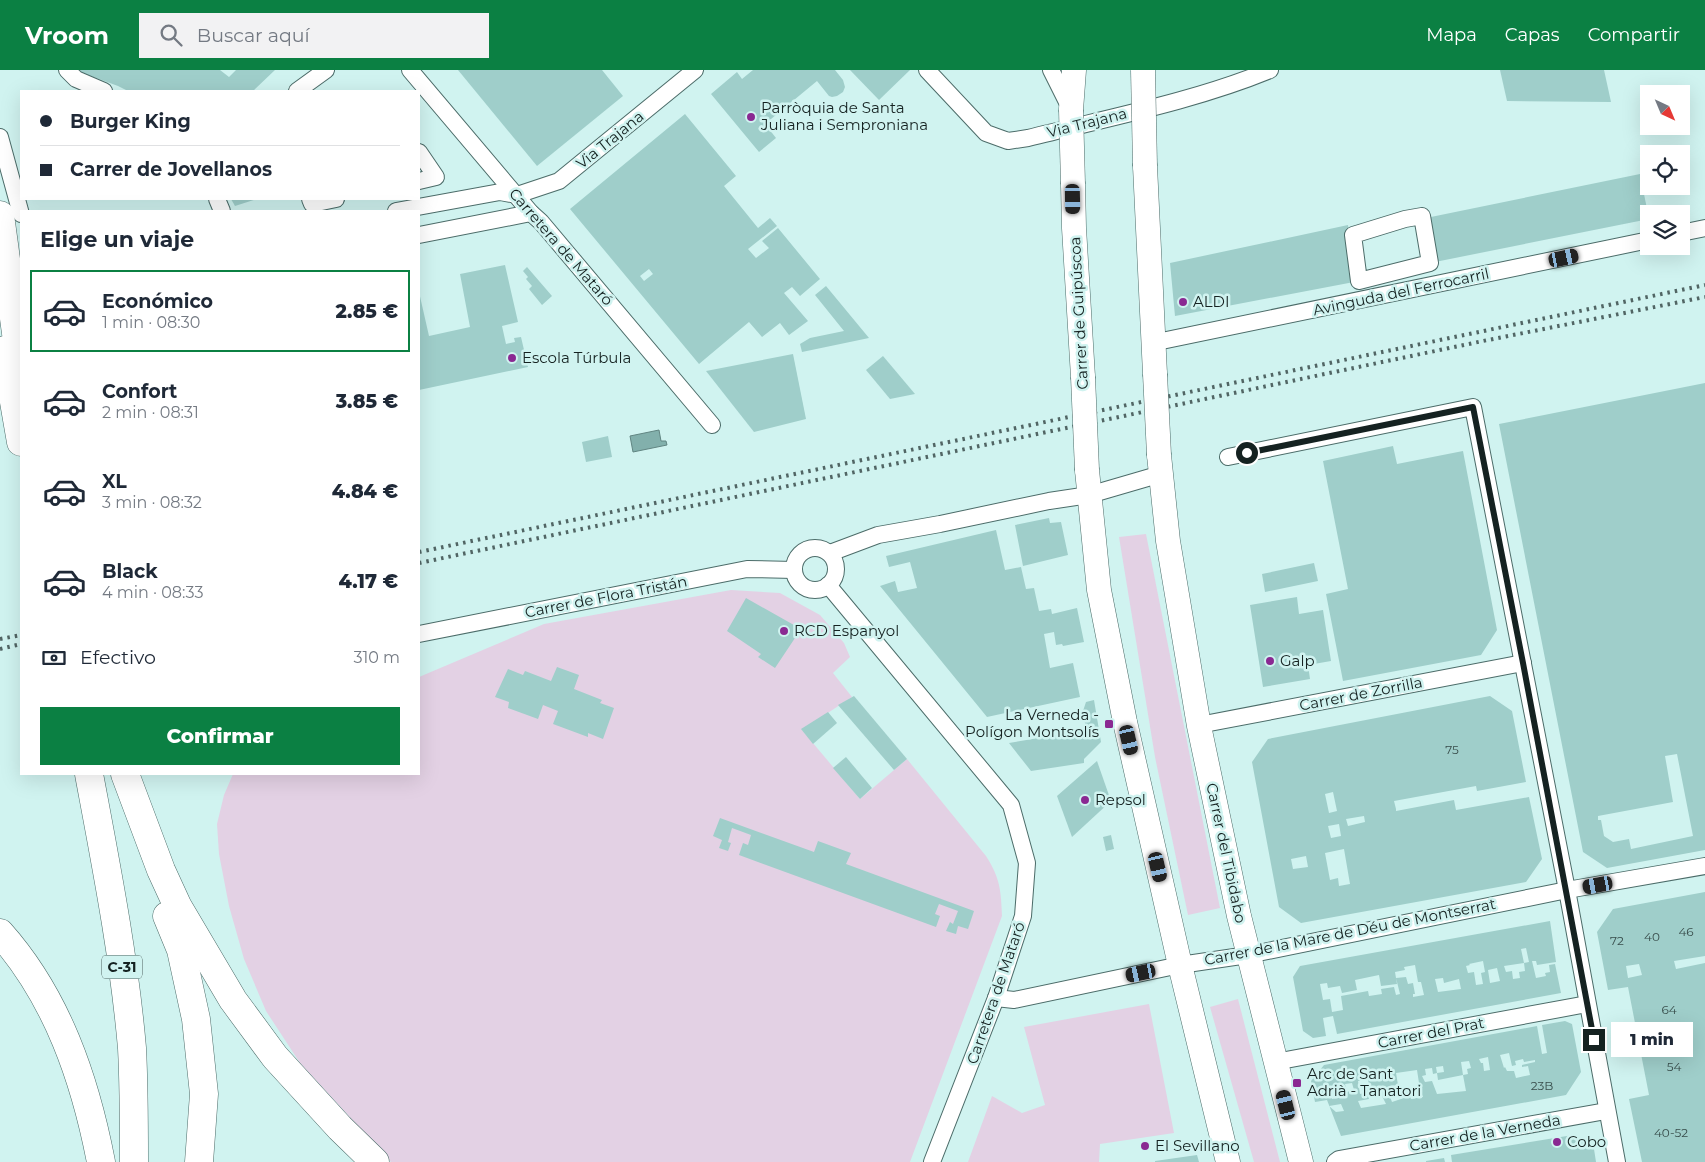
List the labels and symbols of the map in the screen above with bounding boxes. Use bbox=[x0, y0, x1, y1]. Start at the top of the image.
north arrow bbox=[1640, 85, 1690, 135]
place label: Parròquia de Santa Juliana i Semproniana bbox=[760, 98, 928, 134]
street label: Via Trajana bbox=[1045, 103, 1129, 142]
street label: Via Trajana bbox=[572, 107, 647, 173]
marker: Parròquia de Santa Juliana i Semproniana bbox=[745, 111, 757, 123]
street label: Carretera de Mataró bbox=[505, 184, 618, 309]
car bbox=[1065, 184, 1080, 214]
street label: Carrer de Guipúscoa bbox=[1065, 236, 1092, 390]
car bbox=[1547, 248, 1580, 268]
street label: Avinguda del Ferrocarril bbox=[1311, 264, 1491, 319]
place label: ALDI bbox=[1193, 292, 1230, 311]
marker: ALDI bbox=[1177, 296, 1189, 308]
place label: Escola Túrbula bbox=[522, 348, 631, 367]
marker: Escola Túrbula bbox=[506, 352, 518, 364]
route start bbox=[1236, 442, 1258, 464]
street label: Carrer de Flora Tristán bbox=[523, 571, 689, 622]
place label: RCD Espanyol bbox=[794, 621, 899, 640]
marker: RCD Espanyol bbox=[778, 625, 790, 637]
place label: Galp bbox=[1280, 651, 1315, 670]
marker: Galp bbox=[1264, 655, 1276, 667]
street label: Carrer de Zorrilla bbox=[1298, 672, 1424, 715]
place label: La Verneda - Polígon Montsolís bbox=[965, 705, 1099, 741]
marker: La Verneda - Polígon Montsolís bbox=[1103, 718, 1115, 730]
car bbox=[1118, 724, 1139, 756]
house number: 75 bbox=[1445, 742, 1459, 757]
street label: Carrer del Tibidabo bbox=[1202, 781, 1251, 925]
place label: Repsol bbox=[1095, 790, 1146, 809]
marker: Repsol bbox=[1079, 794, 1091, 806]
car bbox=[1147, 851, 1168, 883]
car bbox=[1581, 875, 1614, 895]
street label: Carrer de la Mare de Déu de Montserrat bbox=[1203, 894, 1497, 969]
street label: Carretera de Mataró bbox=[962, 919, 1029, 1067]
house number: 46 bbox=[1678, 924, 1694, 939]
house number: 40 bbox=[1644, 929, 1660, 944]
house number: 72 bbox=[1610, 933, 1624, 948]
road number: C-31 bbox=[102, 956, 142, 979]
car bbox=[1124, 963, 1157, 983]
house number: 64 bbox=[1661, 1002, 1677, 1017]
street label: Carrer del Prat bbox=[1376, 1013, 1486, 1052]
callout: 1 min bbox=[1612, 1022, 1694, 1058]
route end bbox=[1583, 1029, 1605, 1051]
house number: 54 bbox=[1667, 1059, 1681, 1074]
place label: Arc de Sant Adrià - Tanatori bbox=[1307, 1064, 1421, 1100]
marker: Arc de Sant Adrià - Tanatori bbox=[1291, 1077, 1303, 1089]
house number: 23B bbox=[1531, 1078, 1553, 1093]
car bbox=[1275, 1089, 1296, 1121]
street label: Carrer de la Verneda bbox=[1408, 1110, 1562, 1155]
house number: 40-52 bbox=[1654, 1125, 1688, 1140]
place label: Cobo bbox=[1567, 1132, 1606, 1151]
place label: El Sevillano bbox=[1155, 1136, 1240, 1155]
marker: Cobo bbox=[1551, 1136, 1563, 1148]
marker: El Sevillano bbox=[1139, 1140, 1151, 1152]

